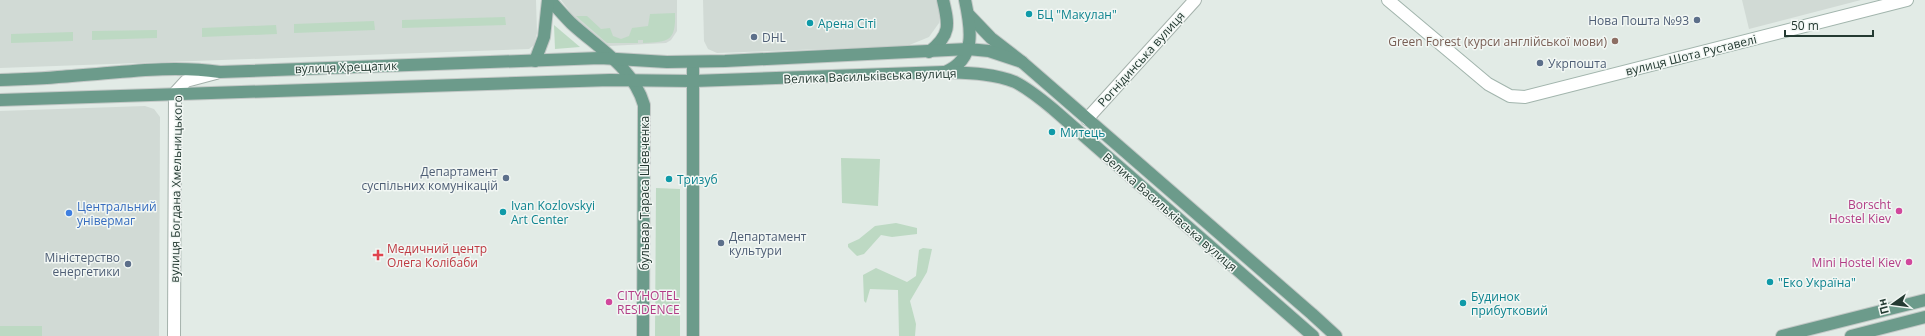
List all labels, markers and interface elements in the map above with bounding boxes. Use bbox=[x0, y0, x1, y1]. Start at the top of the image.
place label: БЦ "Макулан" bbox=[1037, 6, 1117, 23]
street label: Рогнідинська вулиця bbox=[1094, 8, 1188, 110]
marker: БЦ "Макулан" bbox=[1024, 9, 1034, 19]
place label: Нова Пошта №93 bbox=[1588, 12, 1689, 29]
scale bar bbox=[1785, 12, 1873, 38]
place label: Арена Сіті bbox=[818, 15, 876, 32]
marker: Нова Пошта №93 bbox=[1692, 15, 1702, 25]
text: 50 m bbox=[1791, 17, 1819, 34]
marker: Арена Сіті bbox=[805, 18, 815, 28]
place label: DHL bbox=[762, 29, 786, 46]
street label: вулиця Шота Руставелі bbox=[1624, 30, 1758, 80]
marker: DHL bbox=[749, 32, 759, 42]
place label: Green Forest (курси англійської мови) bbox=[1388, 33, 1607, 50]
marker: Green Forest (курси англійської мови) bbox=[1610, 36, 1620, 46]
place label: Укрпошта bbox=[1548, 55, 1607, 72]
street label: вулиця Хрещатик bbox=[294, 57, 398, 77]
marker: Укрпошта bbox=[1535, 58, 1545, 68]
street label: Велика Васильківська вулиця bbox=[783, 64, 957, 88]
street label: вулиця Богдана Хмельницького bbox=[166, 95, 186, 283]
street label: бульвар Тараса Шевченка bbox=[636, 116, 653, 270]
place label: Митець bbox=[1060, 124, 1105, 141]
marker: Митець bbox=[1047, 127, 1057, 137]
street label: Велика Васильківська вулиця bbox=[1099, 149, 1241, 275]
place label: Департамент суспільних комунікацій bbox=[362, 163, 498, 194]
place label: Тризуб bbox=[677, 171, 718, 188]
marker: Департамент суспільних комунікацій bbox=[501, 173, 511, 183]
marker: Тризуб bbox=[664, 174, 674, 184]
place label: Borscht Hostel Kiev bbox=[1829, 196, 1891, 227]
place label: Ivan Kozlovskyi Art Center bbox=[511, 197, 595, 228]
place label: Центральний універмаг bbox=[77, 198, 157, 229]
marker: Borscht Hostel Kiev bbox=[1894, 206, 1904, 216]
marker: Ivan Kozlovskyi Art Center bbox=[498, 207, 508, 217]
marker: Центральний універмаг bbox=[64, 208, 74, 218]
place label: Департамент культури bbox=[729, 228, 807, 259]
marker: Департамент культури bbox=[716, 238, 726, 248]
place label: Медичний центр Олега Колібаби bbox=[387, 240, 487, 271]
place label: Міністерство енергетики bbox=[45, 249, 120, 280]
marker: Медичний центр Олега Колібаби bbox=[372, 249, 384, 261]
place label: Mini Hostel Kiev bbox=[1812, 254, 1901, 271]
marker: Mini Hostel Kiev bbox=[1904, 257, 1914, 267]
marker: Міністерство енергетики bbox=[123, 259, 133, 269]
place label: "Еко Україна" bbox=[1778, 274, 1856, 291]
marker: "Еко Україна" bbox=[1765, 277, 1775, 287]
north arrow bbox=[1873, 284, 1913, 324]
place label: CITYHOTEL RESIDENCE bbox=[617, 287, 680, 318]
place label: Будинок прибутковий bbox=[1471, 288, 1548, 319]
marker: CITYHOTEL RESIDENCE bbox=[604, 297, 614, 307]
text: Пн bbox=[1874, 297, 1892, 316]
marker: Будинок прибутковий bbox=[1458, 298, 1468, 308]

